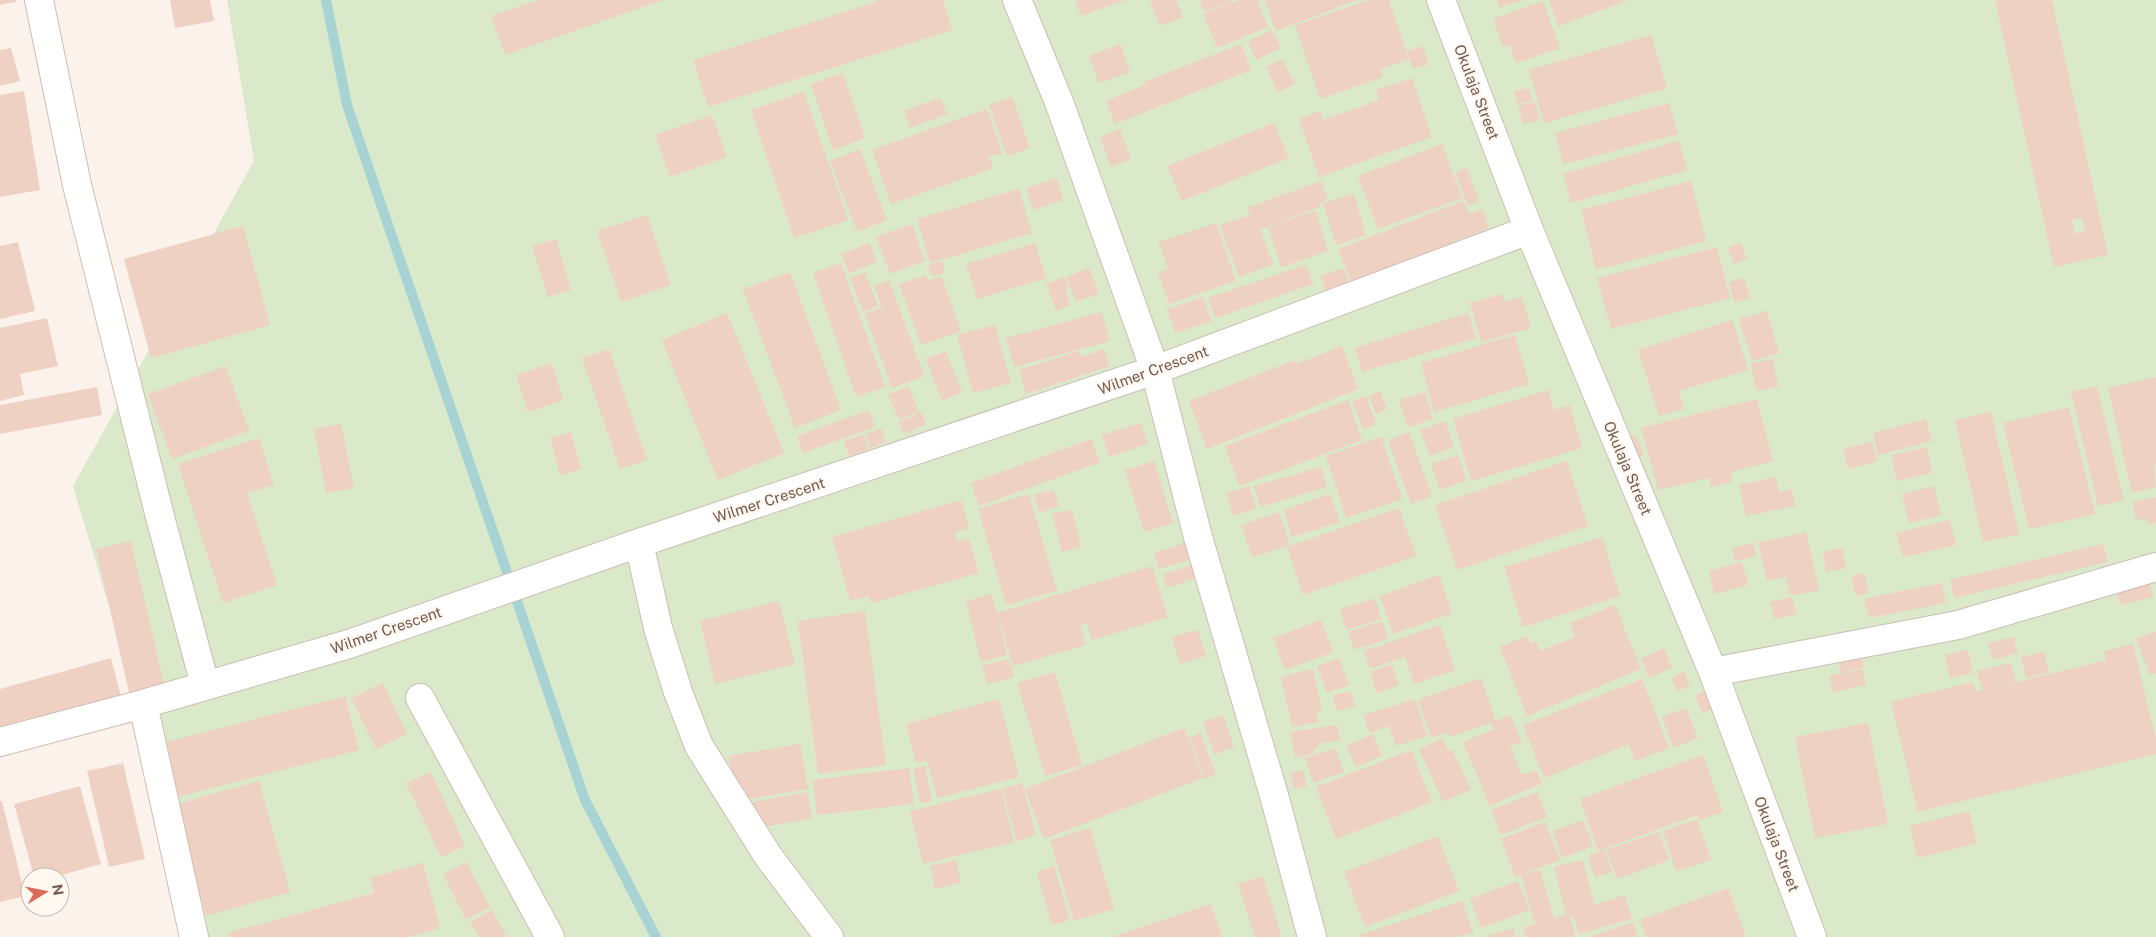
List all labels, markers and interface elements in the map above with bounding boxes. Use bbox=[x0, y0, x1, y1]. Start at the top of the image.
street label: Okulaja Street bbox=[1451, 42, 1503, 142]
street label: Wilmer Crescent bbox=[1095, 342, 1211, 398]
street label: Okulaja Street bbox=[1601, 418, 1656, 518]
street label: Wilmer Crescent bbox=[711, 474, 827, 526]
street label: Wilmer Crescent bbox=[328, 603, 444, 657]
street label: Okulaja Street bbox=[1751, 794, 1803, 894]
north arrow bbox=[20, 867, 70, 917]
text: N bbox=[49, 883, 67, 897]

